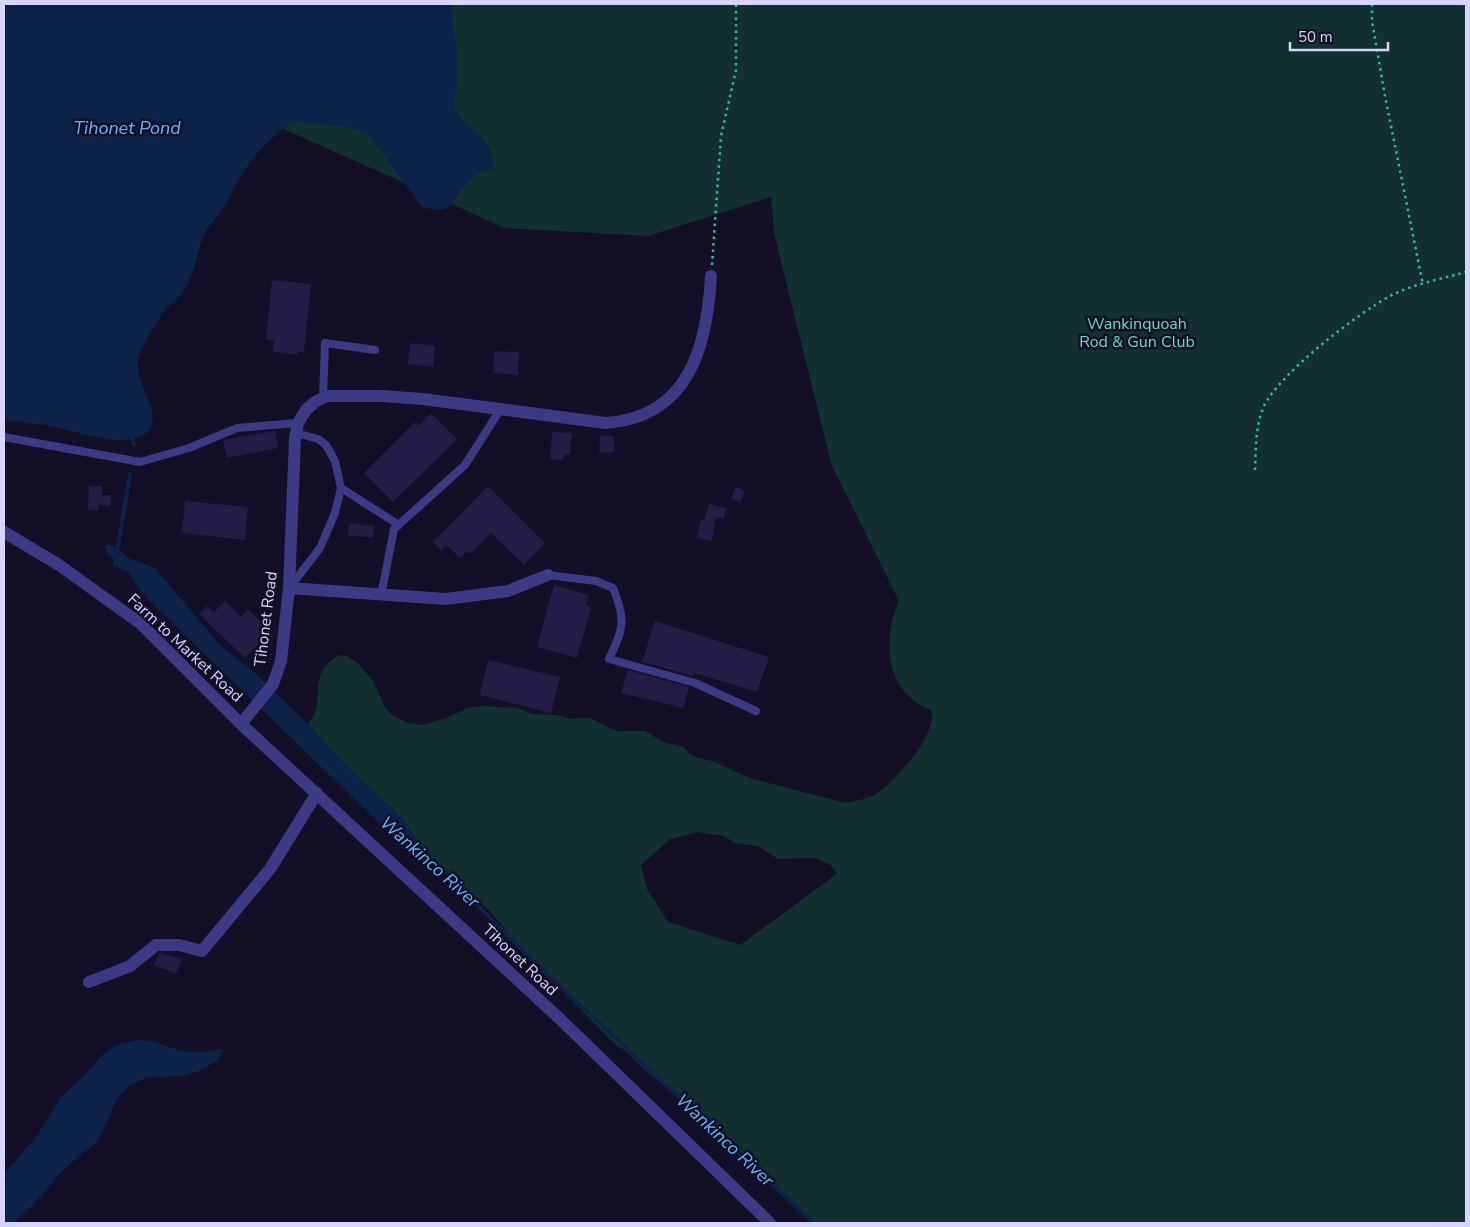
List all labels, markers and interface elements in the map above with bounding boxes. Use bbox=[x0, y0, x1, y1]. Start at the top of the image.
scale bar bbox=[1290, 20, 1388, 52]
text: 50 m bbox=[1298, 27, 1333, 47]
water label: Tihonet Pond bbox=[73, 116, 181, 140]
park label: Wankinquoah Rod & Gun Club bbox=[1079, 313, 1195, 353]
street label: Tihonet Road bbox=[249, 570, 283, 668]
street label: Farm to Market Road bbox=[123, 589, 247, 707]
water label: Wankinco River bbox=[375, 811, 485, 913]
street label: Tihonet Road bbox=[477, 919, 563, 1001]
water label: Wankinco River bbox=[671, 1088, 780, 1192]

